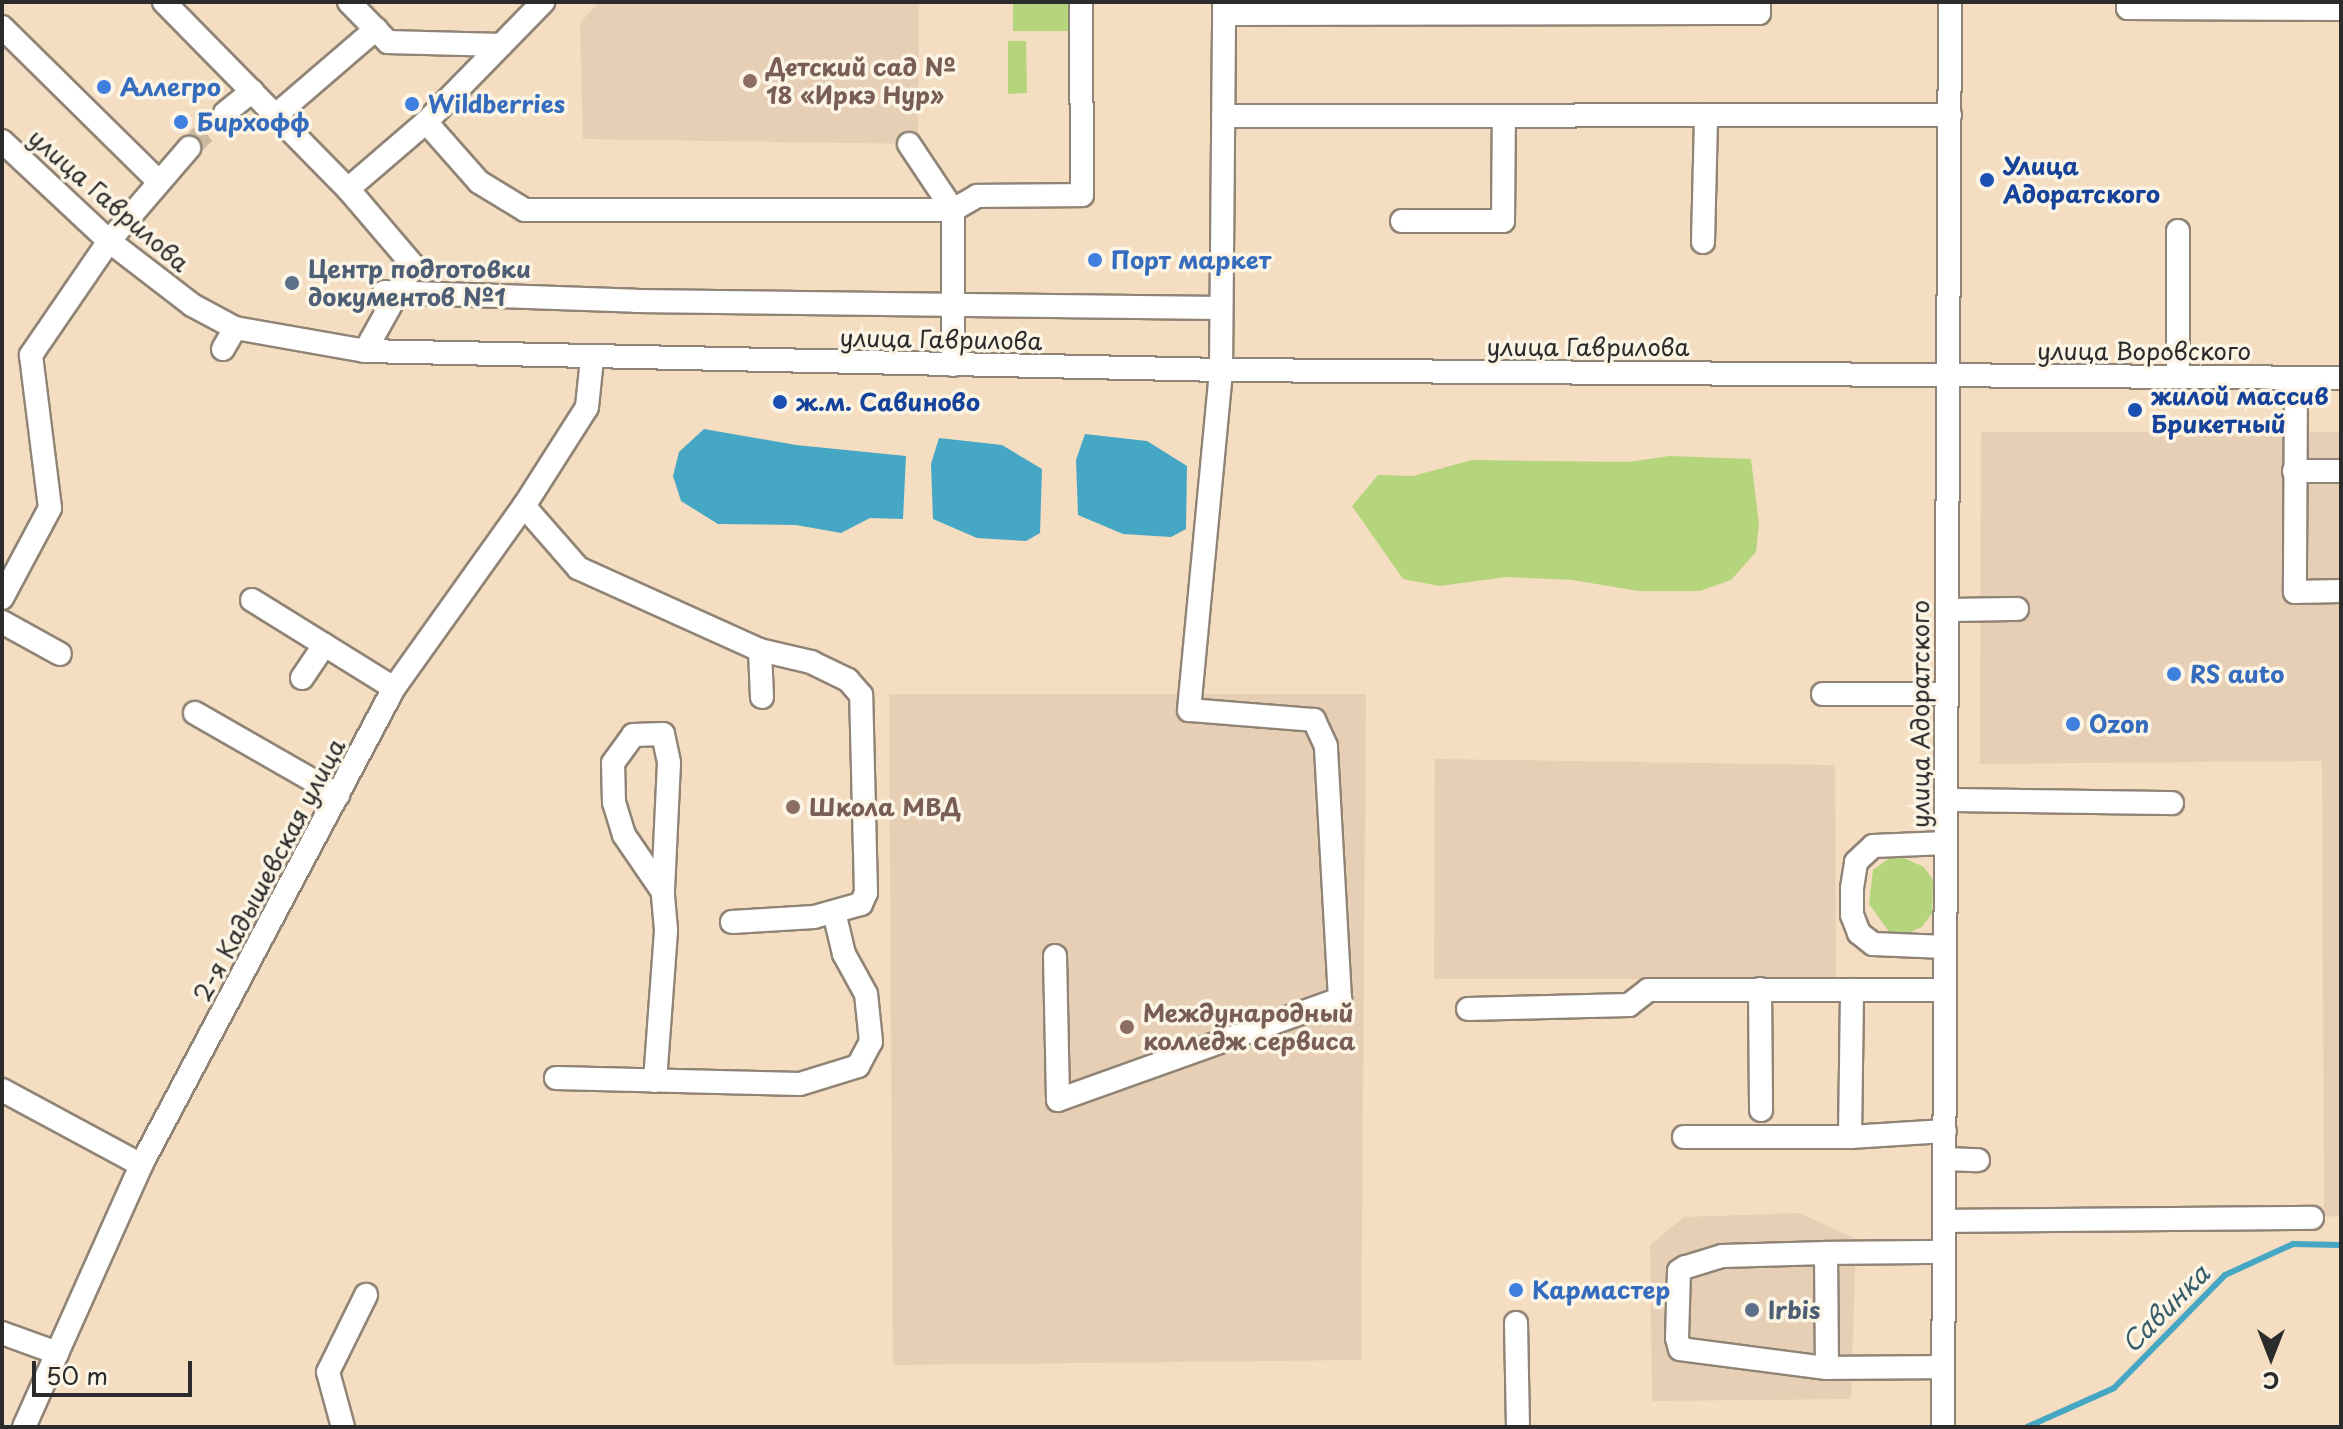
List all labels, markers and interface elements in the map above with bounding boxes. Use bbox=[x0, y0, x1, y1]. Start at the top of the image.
place label: Детский сад № 18 «Иркэ Нур» bbox=[766, 53, 957, 109]
marker: Детский сад № 18 «Иркэ Нур» bbox=[741, 72, 759, 90]
place label: Аллегро bbox=[120, 73, 221, 101]
marker: Аллегро bbox=[95, 78, 113, 96]
place label: Wildberries bbox=[428, 90, 565, 118]
marker: Wildberries bbox=[403, 95, 421, 113]
place label: Бирхофф bbox=[197, 108, 309, 136]
marker: Бирхофф bbox=[172, 113, 190, 131]
street label: улица Гаврилова bbox=[23, 123, 195, 277]
place label: Улица Адоратского bbox=[2003, 152, 2160, 208]
marker: Улица Адоратского bbox=[1978, 171, 1996, 189]
place label: Порт маркет bbox=[1111, 246, 1272, 274]
marker: Порт маркет bbox=[1086, 251, 1104, 269]
place label: Центр подготовки документов №1 bbox=[308, 255, 532, 311]
marker: Центр подготовки документов №1 bbox=[283, 274, 301, 292]
street label: улица Гаврилова bbox=[839, 323, 1043, 355]
street label: улица Гаврилова bbox=[1486, 333, 1690, 361]
street label: улица Воровского bbox=[2036, 337, 2252, 365]
place label: жилой массив Брикетный bbox=[2151, 382, 2329, 438]
place label: ж.м. Савиново bbox=[796, 388, 980, 416]
marker: ж.м. Савиново bbox=[771, 393, 789, 411]
marker: жилой массив Брикетный bbox=[2126, 401, 2144, 419]
street label: улица Адоратского bbox=[1906, 599, 1934, 829]
place label: RS auto bbox=[2190, 660, 2287, 688]
marker: RS auto bbox=[2165, 665, 2183, 683]
place label: Ozon bbox=[2089, 710, 2149, 738]
marker: Ozon bbox=[2064, 715, 2082, 733]
street label: 2-я Кадышевская улица bbox=[187, 733, 351, 1007]
place label: Школа МВД bbox=[809, 793, 961, 821]
marker: Школа МВД bbox=[784, 798, 802, 816]
place label: Международный колледж сервиса bbox=[1143, 999, 1357, 1055]
marker: Международный колледж сервиса bbox=[1118, 1018, 1136, 1036]
water label: Савинка bbox=[2115, 1258, 2215, 1358]
place label: Кармастер bbox=[1532, 1276, 1670, 1304]
marker: Кармастер bbox=[1507, 1281, 1525, 1299]
place label: Irbis bbox=[1768, 1296, 1820, 1324]
marker: Irbis bbox=[1743, 1301, 1761, 1319]
north arrow bbox=[2231, 1317, 2311, 1397]
scale bar bbox=[36, 1345, 196, 1395]
text: 50 m bbox=[46, 1357, 108, 1393]
text: С bbox=[2263, 1365, 2279, 1398]

